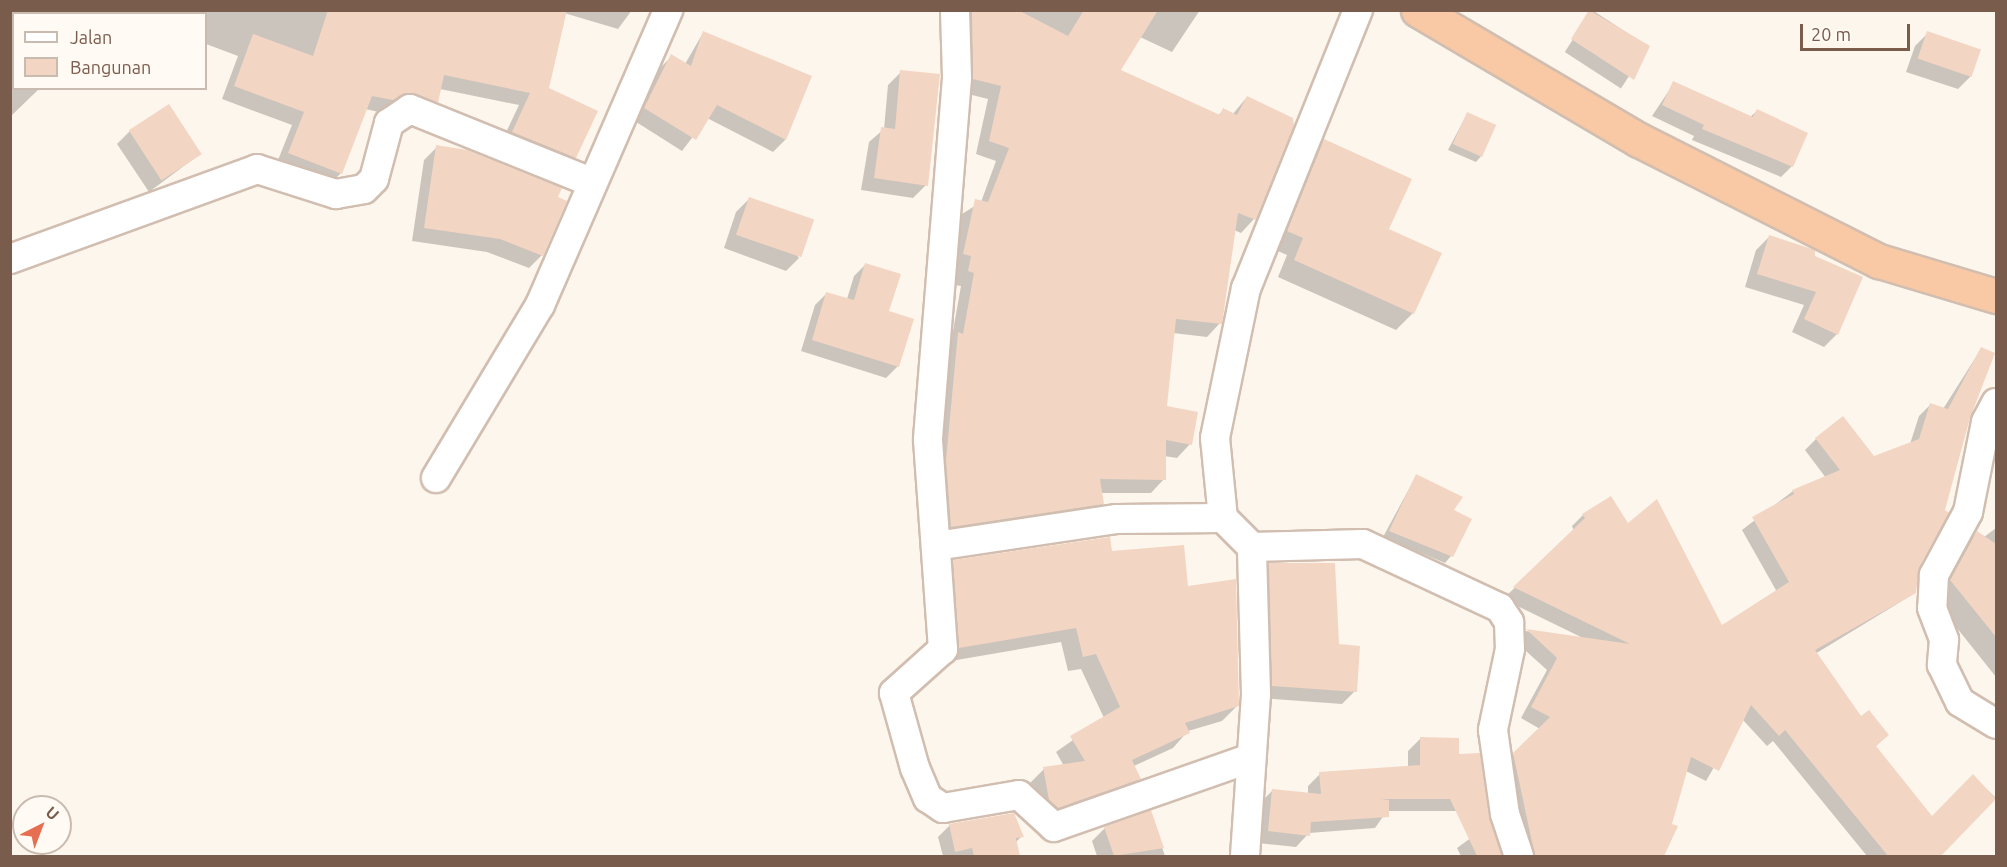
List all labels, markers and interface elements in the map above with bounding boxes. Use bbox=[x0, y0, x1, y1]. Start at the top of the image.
legend bbox=[12, 12, 207, 90]
scale bar bbox=[1803, 12, 1912, 50]
text: 20 m bbox=[1811, 24, 1851, 44]
text: Jalan bbox=[70, 27, 112, 47]
text: Bangunan bbox=[70, 57, 151, 77]
north arrow bbox=[12, 795, 72, 855]
text: U bbox=[43, 803, 63, 824]

